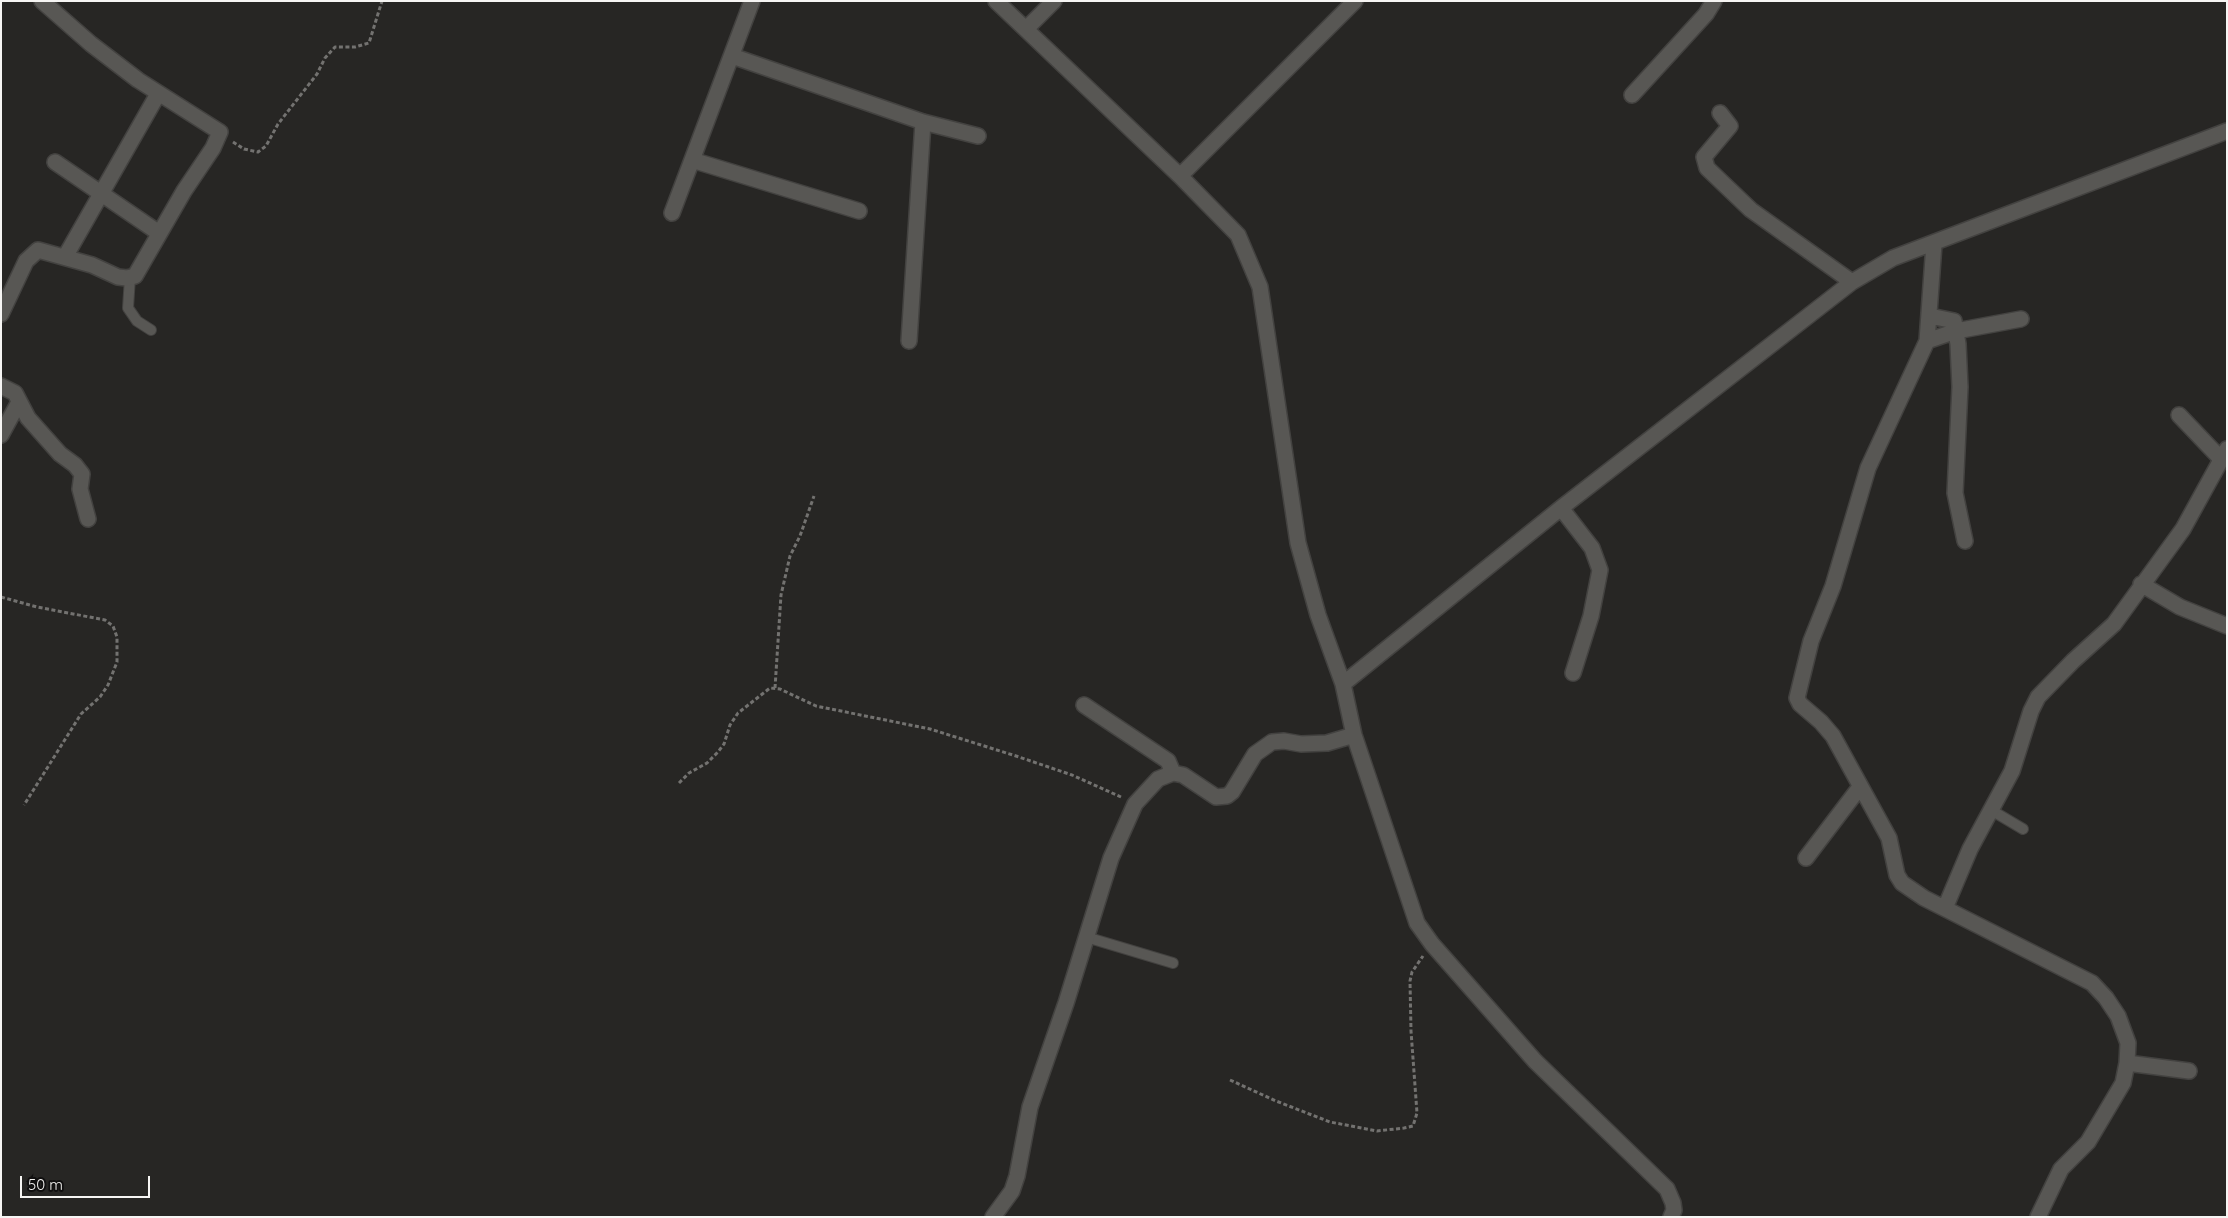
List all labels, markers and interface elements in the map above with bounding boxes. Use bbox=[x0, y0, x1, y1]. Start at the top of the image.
scale bar bbox=[22, 1166, 152, 1198]
text: 50 m bbox=[28, 1175, 63, 1194]

